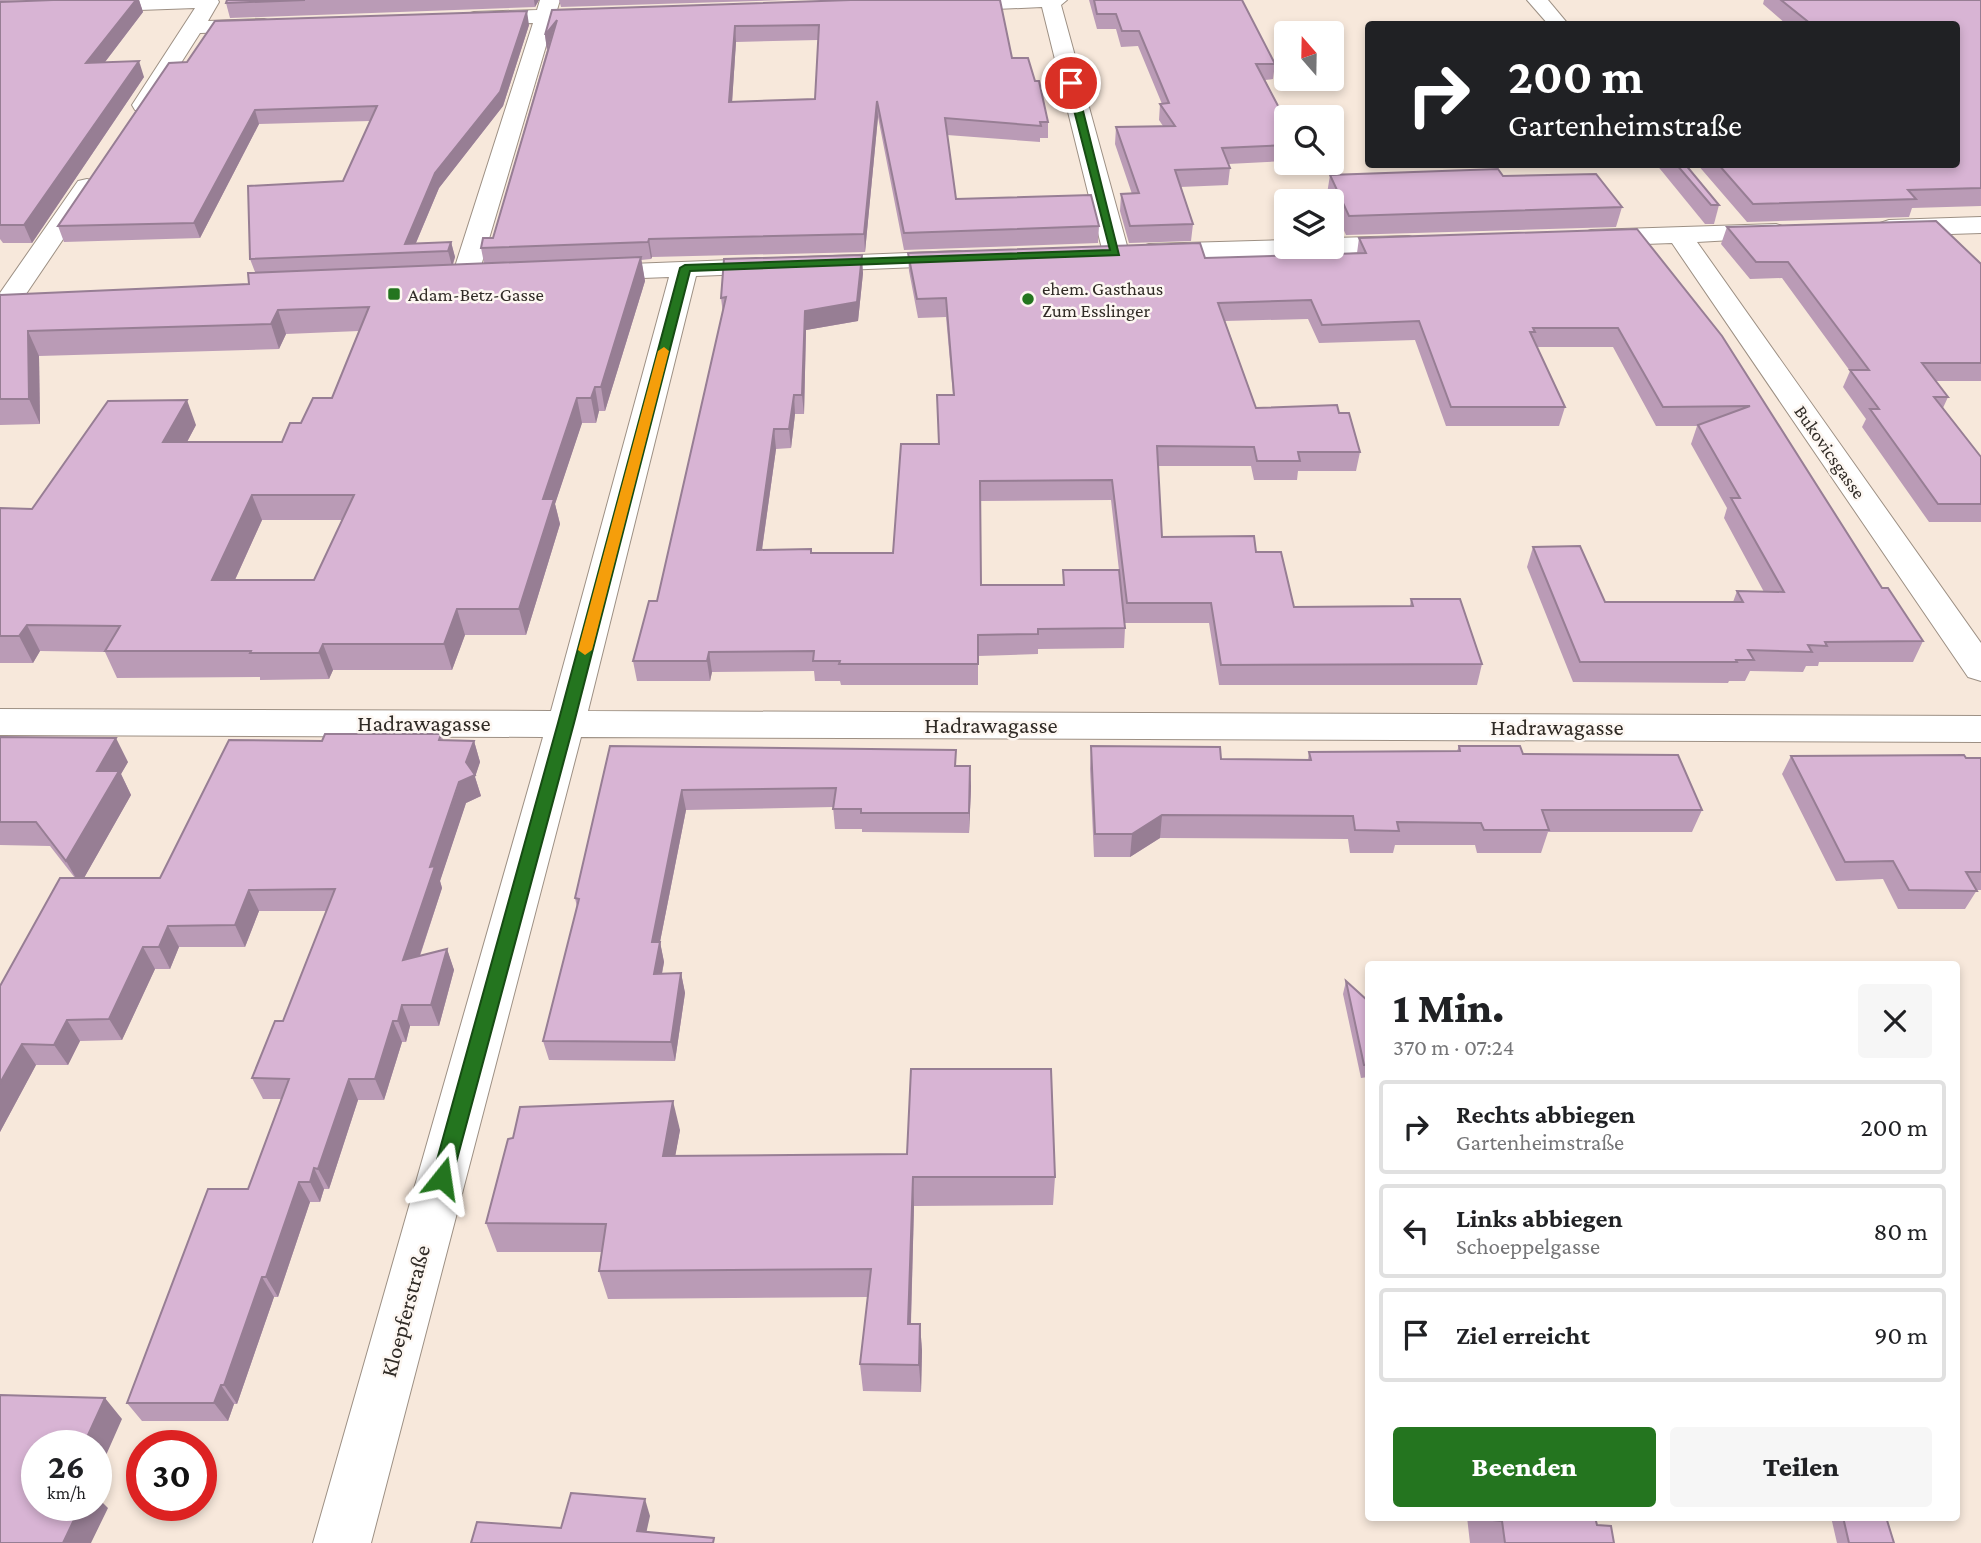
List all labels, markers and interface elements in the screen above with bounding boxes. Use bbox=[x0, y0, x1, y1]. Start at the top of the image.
north arrow bbox=[1274, 21, 1344, 91]
map controls bbox=[1274, 21, 1344, 259]
icon: right bbox=[1393, 49, 1484, 140]
text: 200 m bbox=[1508, 49, 1643, 104]
pin bbox=[1041, 53, 1101, 113]
icon: arrive bbox=[1052, 64, 1090, 102]
button: search bbox=[1274, 105, 1344, 175]
text: Gartenheimstraße bbox=[1508, 107, 1742, 143]
button: layers bbox=[1274, 189, 1344, 259]
place label: ehem. Gasthaus Zum Esslinger bbox=[1042, 278, 1163, 321]
place label: Adam-Betz-Gasse bbox=[408, 284, 544, 305]
marker: Adam-Betz-Gasse bbox=[386, 286, 402, 302]
marker: ehem. Gasthaus Zum Esslinger bbox=[1020, 291, 1036, 307]
street label: Bukovicsgasse bbox=[1790, 401, 1870, 503]
street label: Hadrawagasse bbox=[357, 710, 491, 736]
street label: Hadrawagasse bbox=[924, 712, 1058, 738]
street label: Hadrawagasse bbox=[1490, 714, 1624, 740]
text: 1 Min. bbox=[1393, 984, 1505, 1031]
button: close bbox=[1858, 984, 1932, 1058]
text: 370 m · 07:24 bbox=[1393, 1034, 1515, 1060]
text: Rechts abbiegen bbox=[1456, 1100, 1635, 1129]
icon: right bbox=[1397, 1108, 1435, 1146]
text: 200 m bbox=[1860, 1113, 1928, 1142]
text: Gartenheimstraße bbox=[1456, 1129, 1624, 1155]
position arrow bbox=[405, 1141, 479, 1215]
text: Links abbiegen bbox=[1456, 1204, 1623, 1233]
icon: left bbox=[1397, 1212, 1435, 1250]
text: 80 m bbox=[1874, 1217, 1928, 1246]
text: Schoeppelgasse bbox=[1456, 1233, 1600, 1259]
street label: Kloepferstraße bbox=[375, 1242, 435, 1380]
icon: arrive bbox=[1397, 1316, 1435, 1354]
text: Ziel erreicht bbox=[1456, 1321, 1590, 1350]
text: 90 m bbox=[1874, 1321, 1928, 1350]
button: Beenden bbox=[1393, 1427, 1656, 1507]
button: Teilen bbox=[1670, 1427, 1932, 1507]
speed limit sign: 30 bbox=[126, 1430, 217, 1521]
text: 26 bbox=[48, 1447, 85, 1486]
text: km/h bbox=[47, 1483, 86, 1503]

